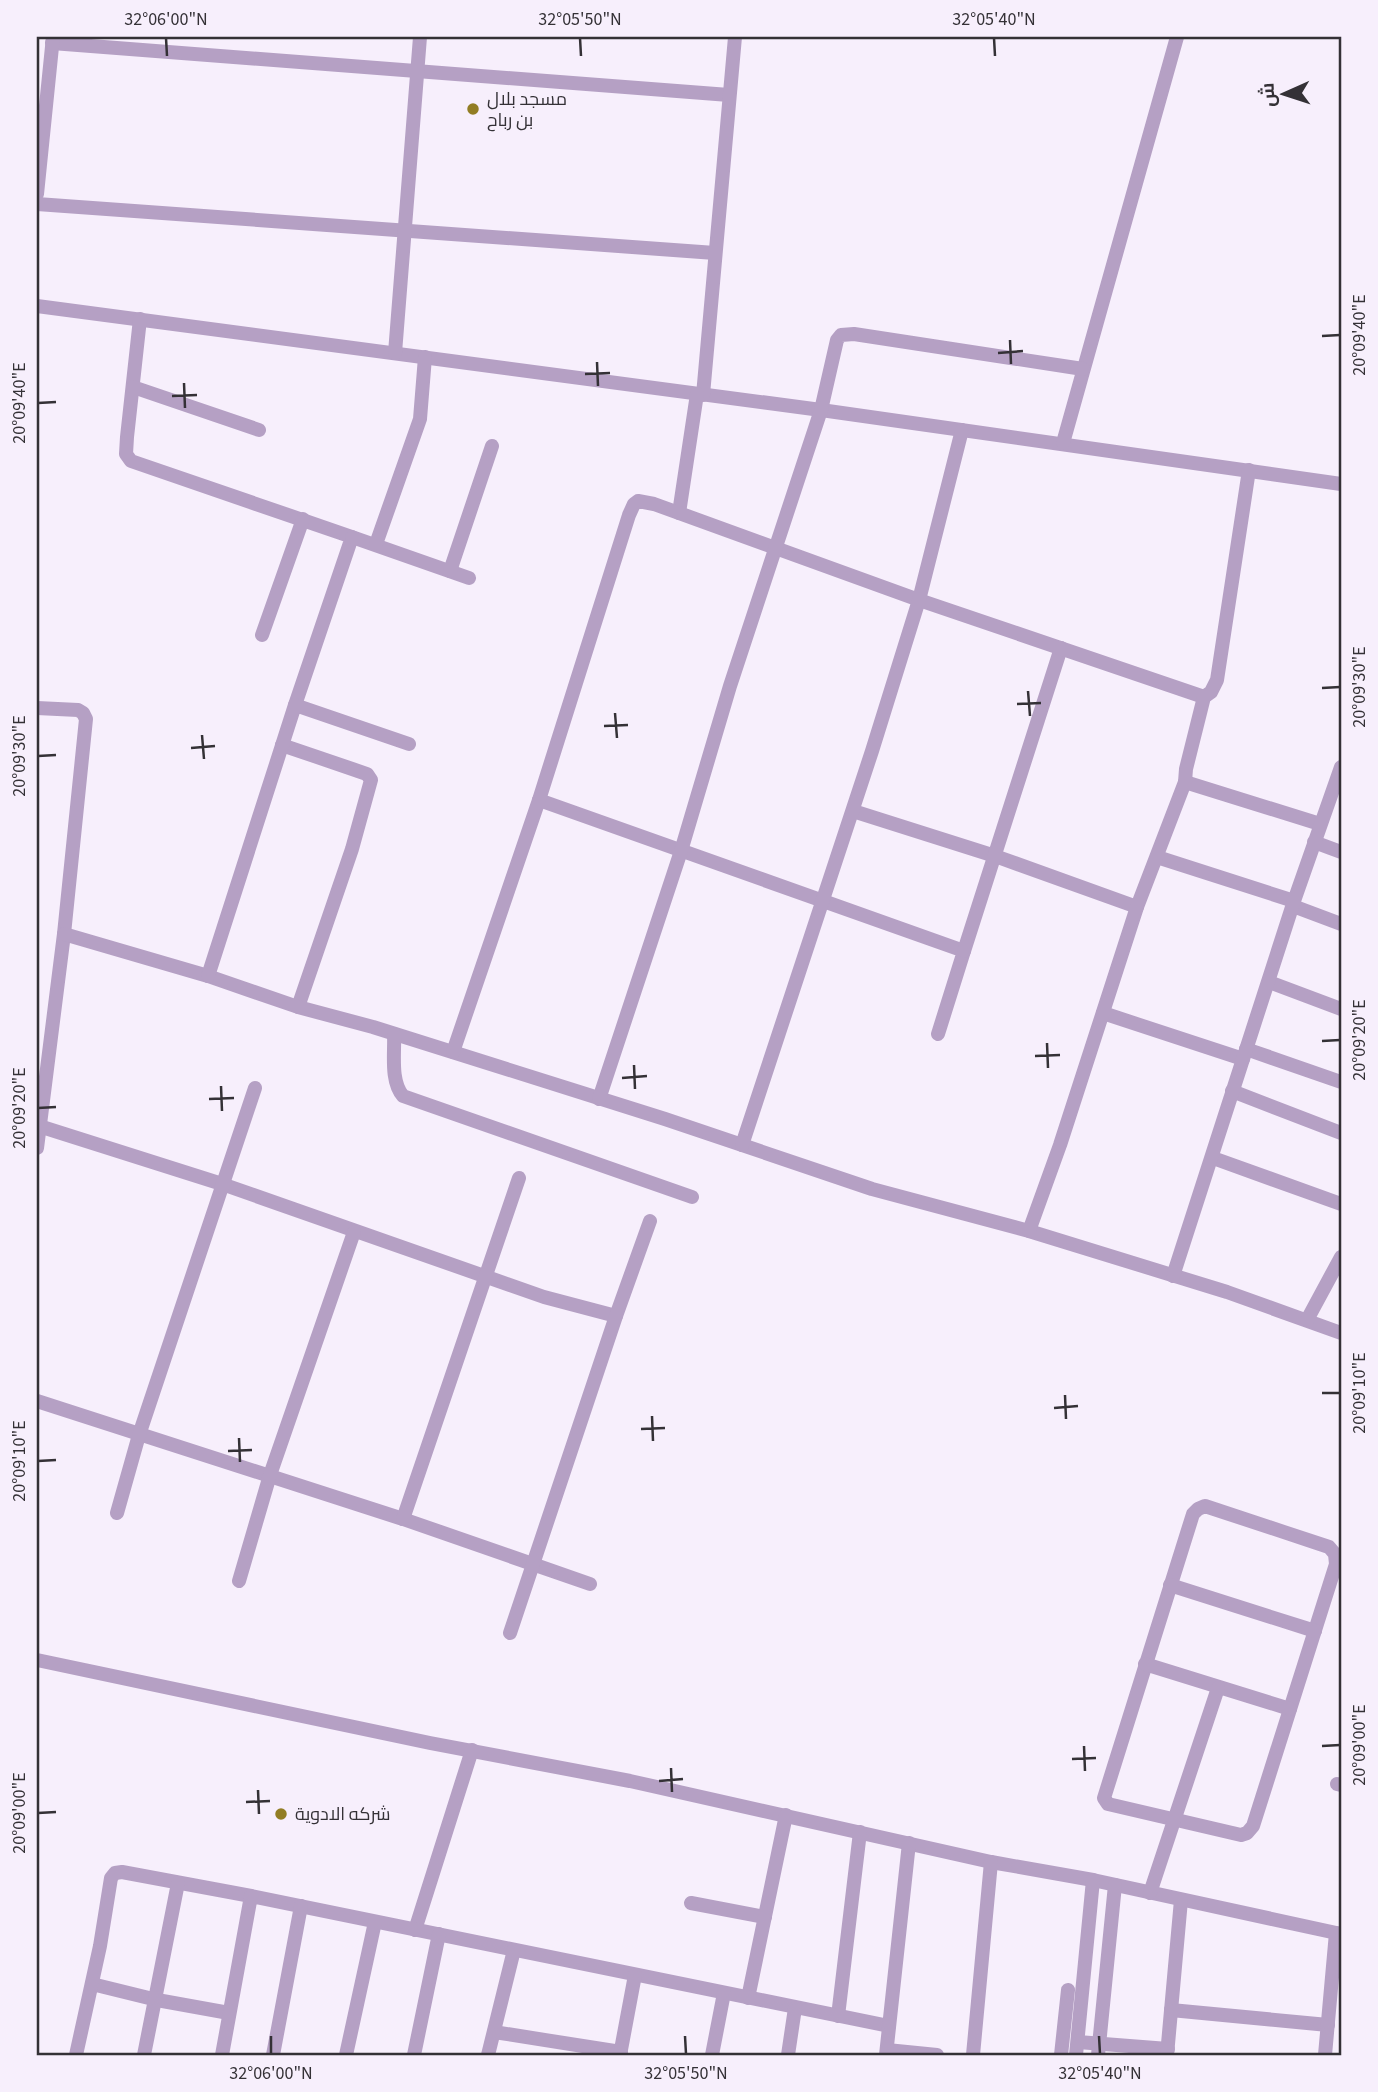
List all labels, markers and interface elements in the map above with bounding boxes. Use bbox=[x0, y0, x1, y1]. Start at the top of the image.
text: 32°06'00"N bbox=[124, 7, 208, 32]
text: 32°05'50"N bbox=[538, 7, 622, 32]
text: 32°05'40"N bbox=[952, 7, 1036, 32]
north arrow bbox=[1248, 60, 1318, 130]
text: ش bbox=[1254, 82, 1283, 108]
place label: مسجد بلال بن رباح bbox=[487, 87, 567, 133]
marker: مسجد بلال بن رباح bbox=[465, 101, 481, 117]
text: 20°09'40"E bbox=[1347, 294, 1372, 376]
text: 20°09'40"E bbox=[7, 362, 32, 444]
text: 20°09'30"E bbox=[1347, 646, 1372, 728]
text: 20°09'30"E bbox=[7, 715, 32, 797]
text: 20°09'20"E bbox=[1347, 999, 1372, 1081]
text: 20°09'20"E bbox=[7, 1067, 32, 1149]
text: 20°09'10"E bbox=[1347, 1352, 1372, 1434]
text: 20°09'10"E bbox=[7, 1420, 32, 1502]
text: 20°09'00"E bbox=[1347, 1704, 1372, 1786]
text: 20°09'00"E bbox=[7, 1772, 32, 1854]
place label: شركه الادوية bbox=[295, 1802, 390, 1827]
marker: شركه الادوية bbox=[273, 1806, 289, 1822]
text: 32°06'00"N bbox=[229, 2061, 313, 2086]
text: 32°05'50"N bbox=[644, 2061, 728, 2086]
text: 32°05'40"N bbox=[1058, 2061, 1142, 2086]

